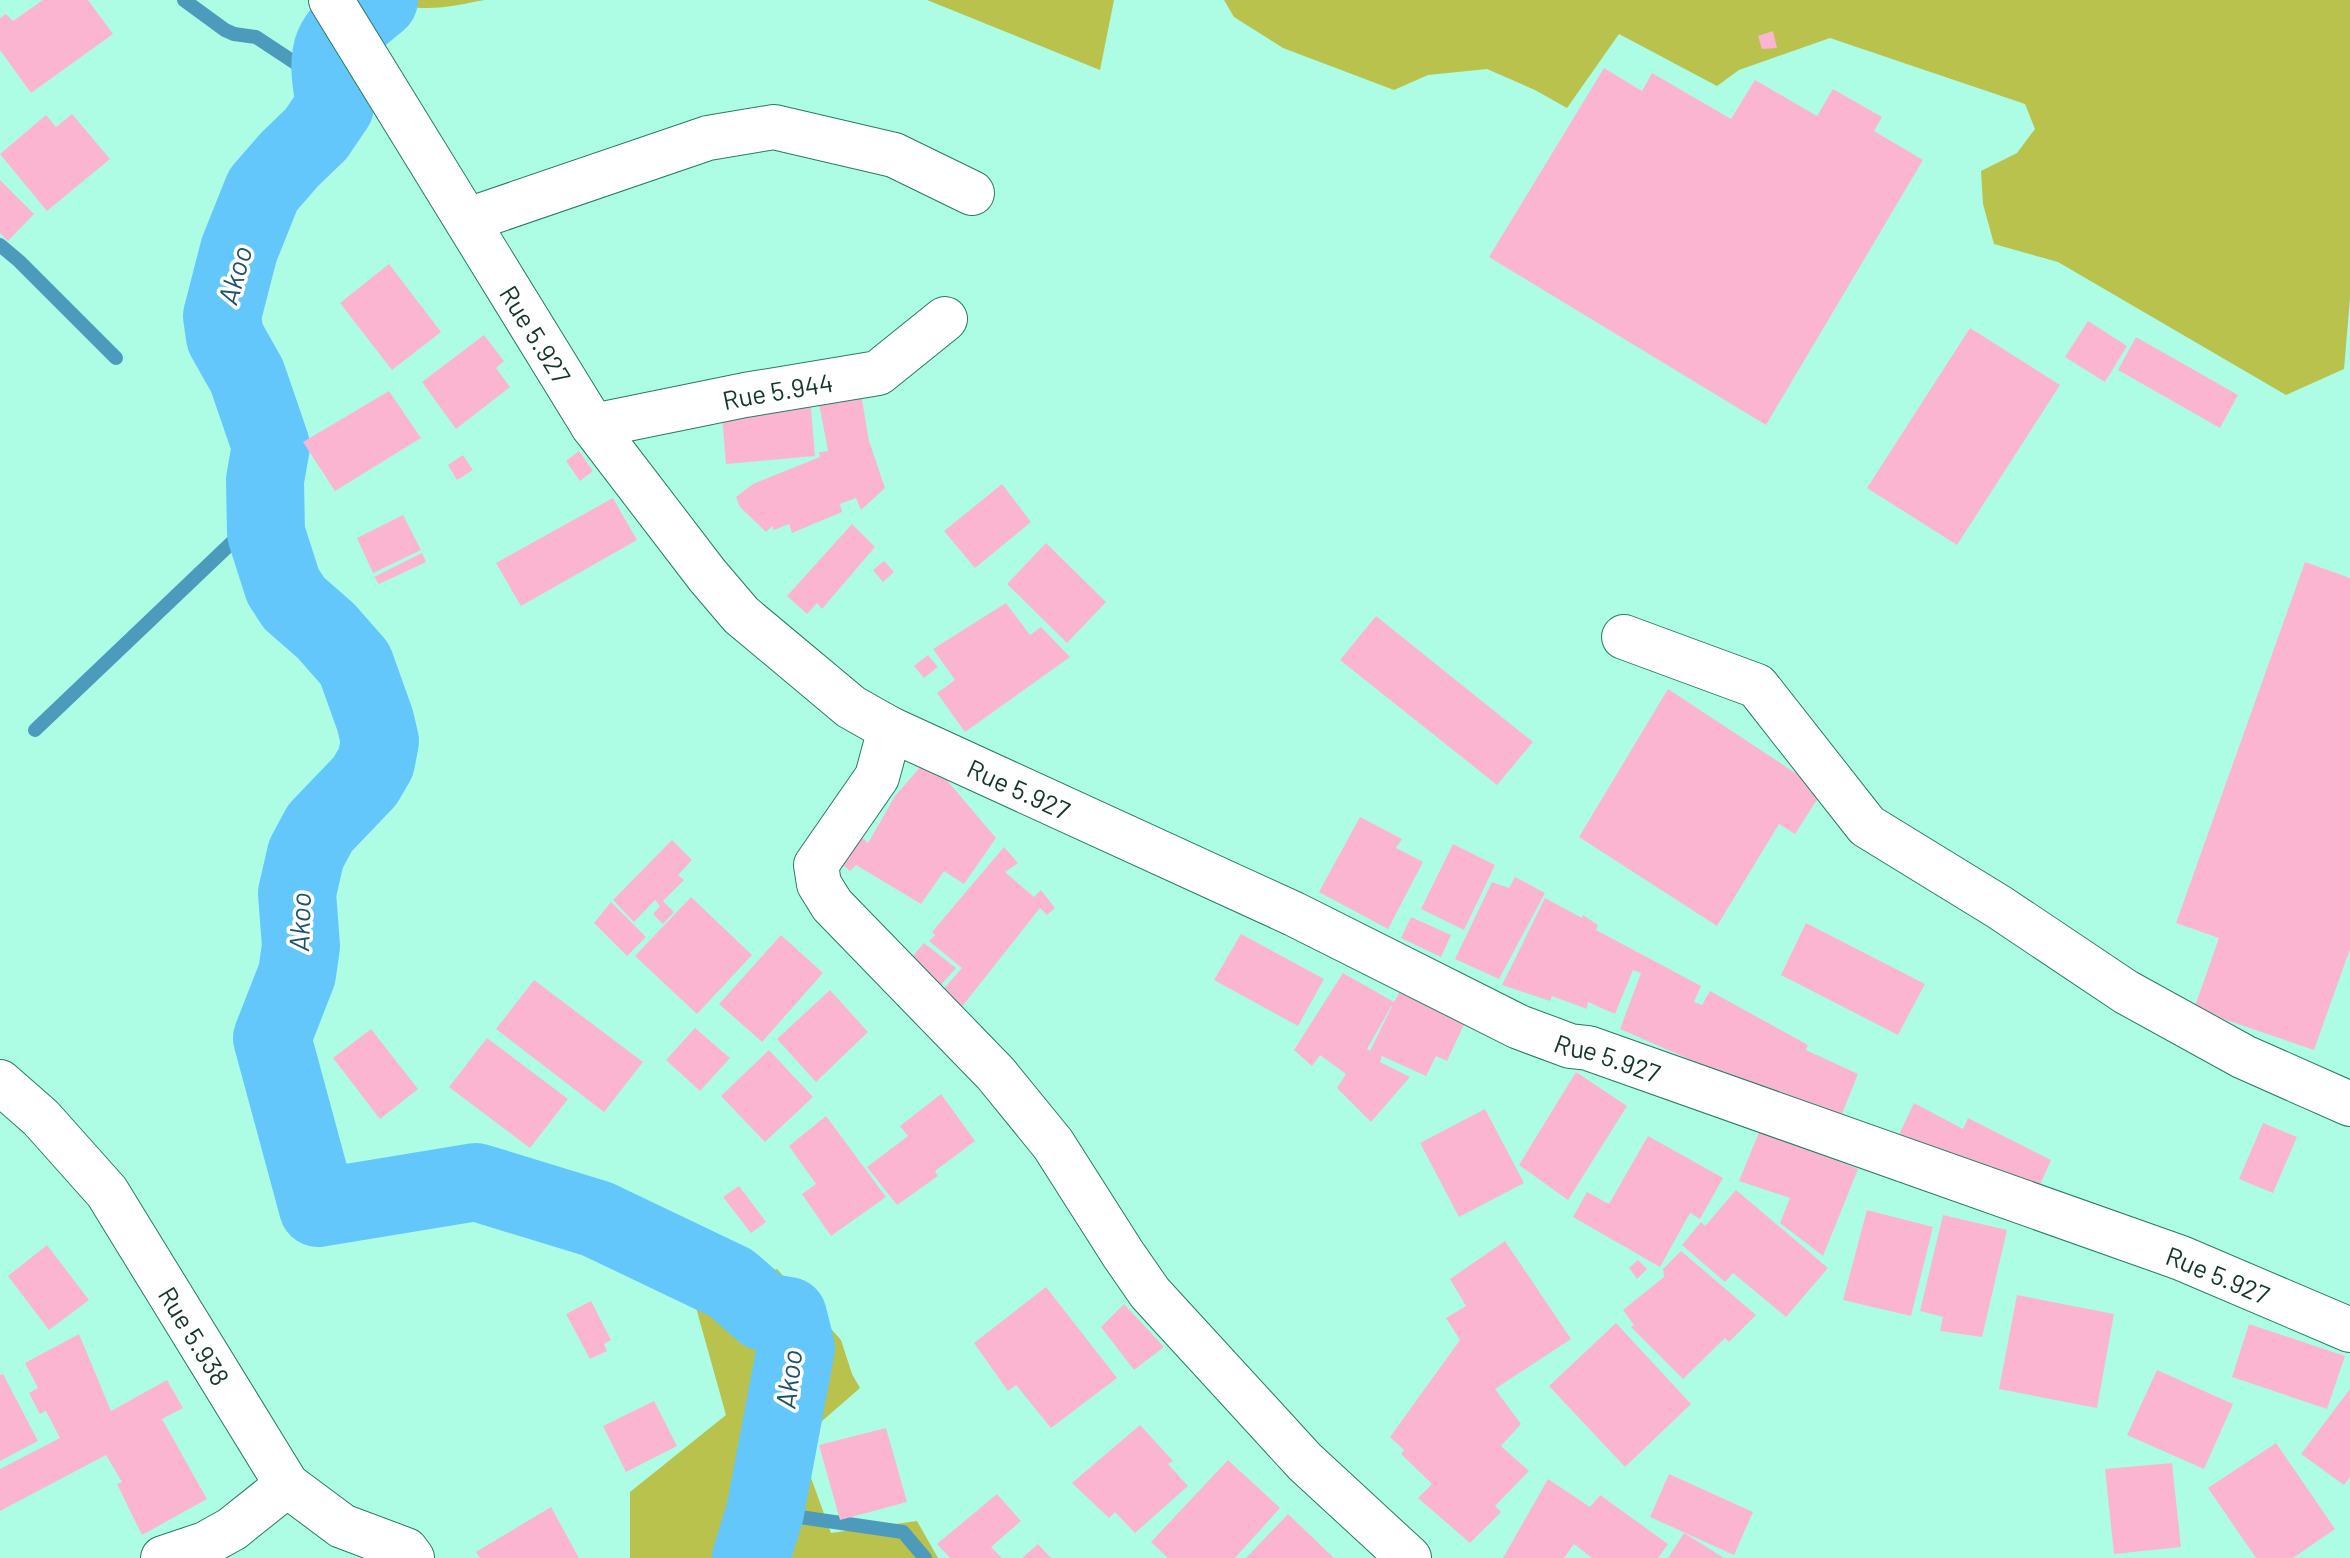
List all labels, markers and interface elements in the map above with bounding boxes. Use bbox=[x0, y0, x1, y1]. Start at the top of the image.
water label: Akoo bbox=[209, 242, 259, 308]
street label: Rue 5.927 bbox=[495, 279, 578, 389]
street label: Rue 5.944 bbox=[719, 365, 835, 415]
street label: Rue 5.927 bbox=[963, 751, 1075, 825]
water label: Akoo bbox=[281, 892, 317, 952]
street label: Rue 5.927 bbox=[1550, 1026, 1665, 1088]
street label: Rue 5.927 bbox=[2162, 1239, 2274, 1309]
street label: Rue 5.938 bbox=[153, 1280, 237, 1390]
water label: Akoo bbox=[768, 1348, 808, 1410]

